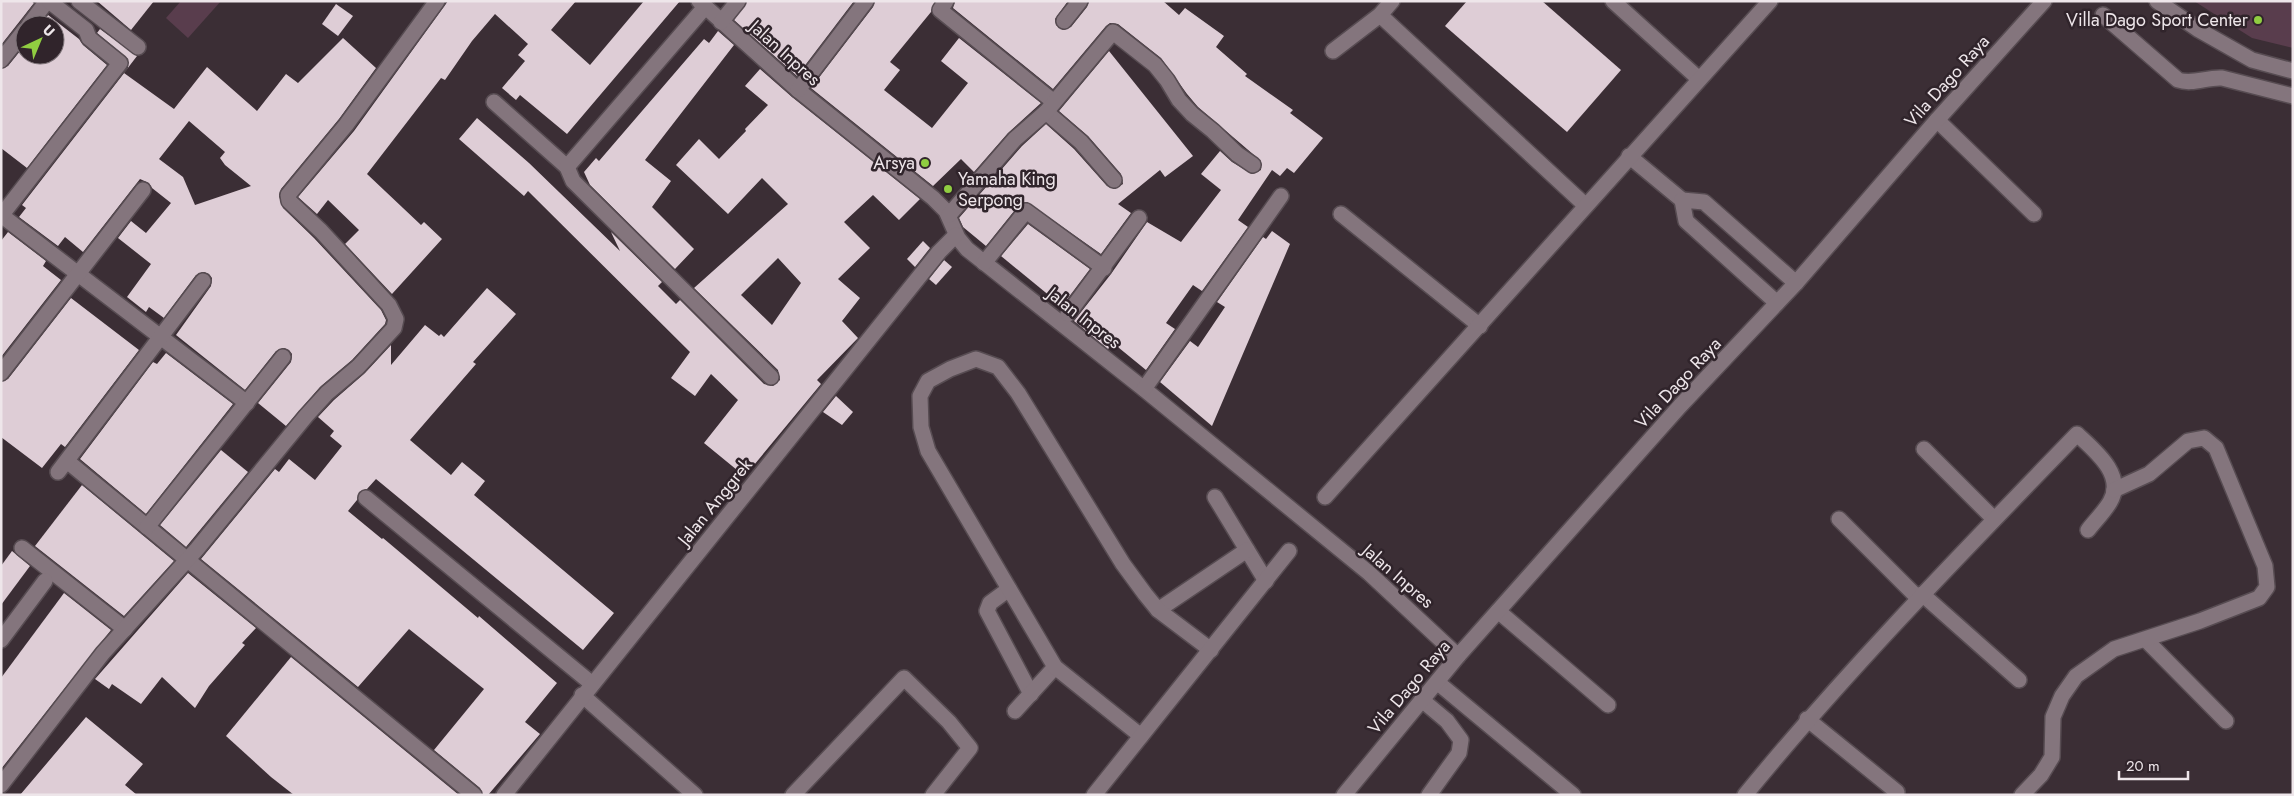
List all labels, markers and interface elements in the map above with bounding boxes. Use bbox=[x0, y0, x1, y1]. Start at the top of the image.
place label: Villa Dago Sport Center bbox=[2066, 7, 2249, 33]
street label: Jalan Inpres bbox=[742, 13, 826, 92]
marker: Villa Dago Sport Center bbox=[2252, 14, 2264, 26]
north arrow bbox=[15, 15, 65, 65]
text: U bbox=[39, 20, 60, 41]
street label: Vila Dago Raya bbox=[1898, 29, 1996, 133]
place label: Arsya bbox=[873, 150, 915, 176]
marker: Arsya bbox=[919, 157, 931, 169]
place label: Yamaha King Serpong bbox=[958, 166, 1056, 213]
marker: Yamaha King Serpong bbox=[942, 183, 954, 195]
street label: Jalan Inpres bbox=[1040, 280, 1126, 355]
street label: Vila Dago Raya bbox=[1629, 332, 1727, 434]
street label: Jalan Anggrek bbox=[670, 453, 758, 553]
street label: Jalan Inpres bbox=[1355, 536, 1439, 614]
street label: Vila Dago Raya bbox=[1362, 634, 1456, 740]
scale bar bbox=[2119, 748, 2188, 780]
text: 20 m bbox=[2126, 755, 2160, 777]

